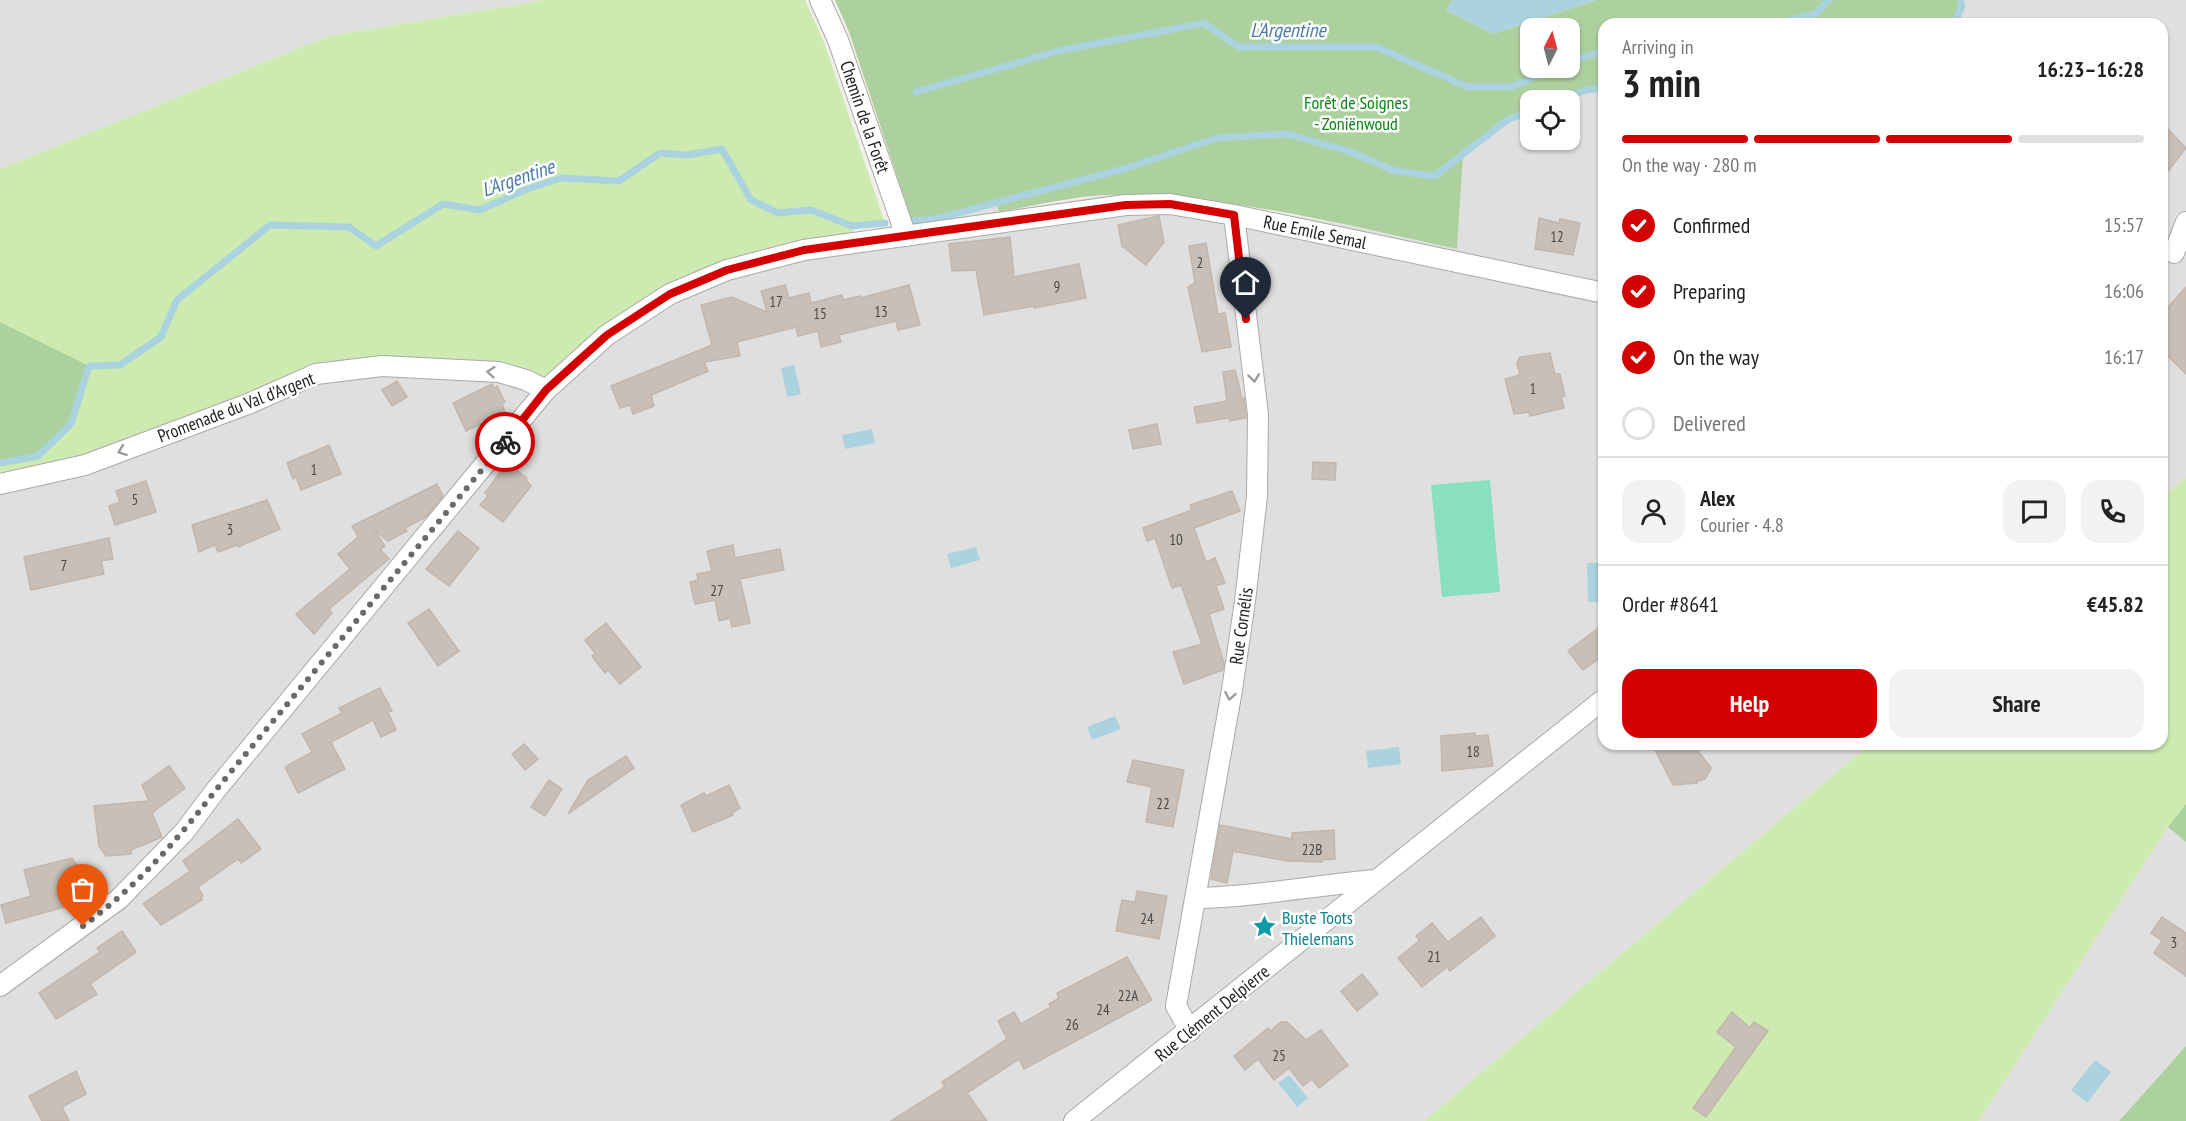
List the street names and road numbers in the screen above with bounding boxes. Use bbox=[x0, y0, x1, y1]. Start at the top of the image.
street label: Chemin de la Forêt bbox=[835, 58, 895, 176]
street label: Rue Emile Semal bbox=[1261, 210, 1369, 254]
street label: Promenade du Val d'Argent bbox=[154, 366, 318, 448]
street label: Rue Cornélis bbox=[1224, 586, 1258, 666]
street label: Rue Clément Delpierre bbox=[1150, 960, 1274, 1066]

